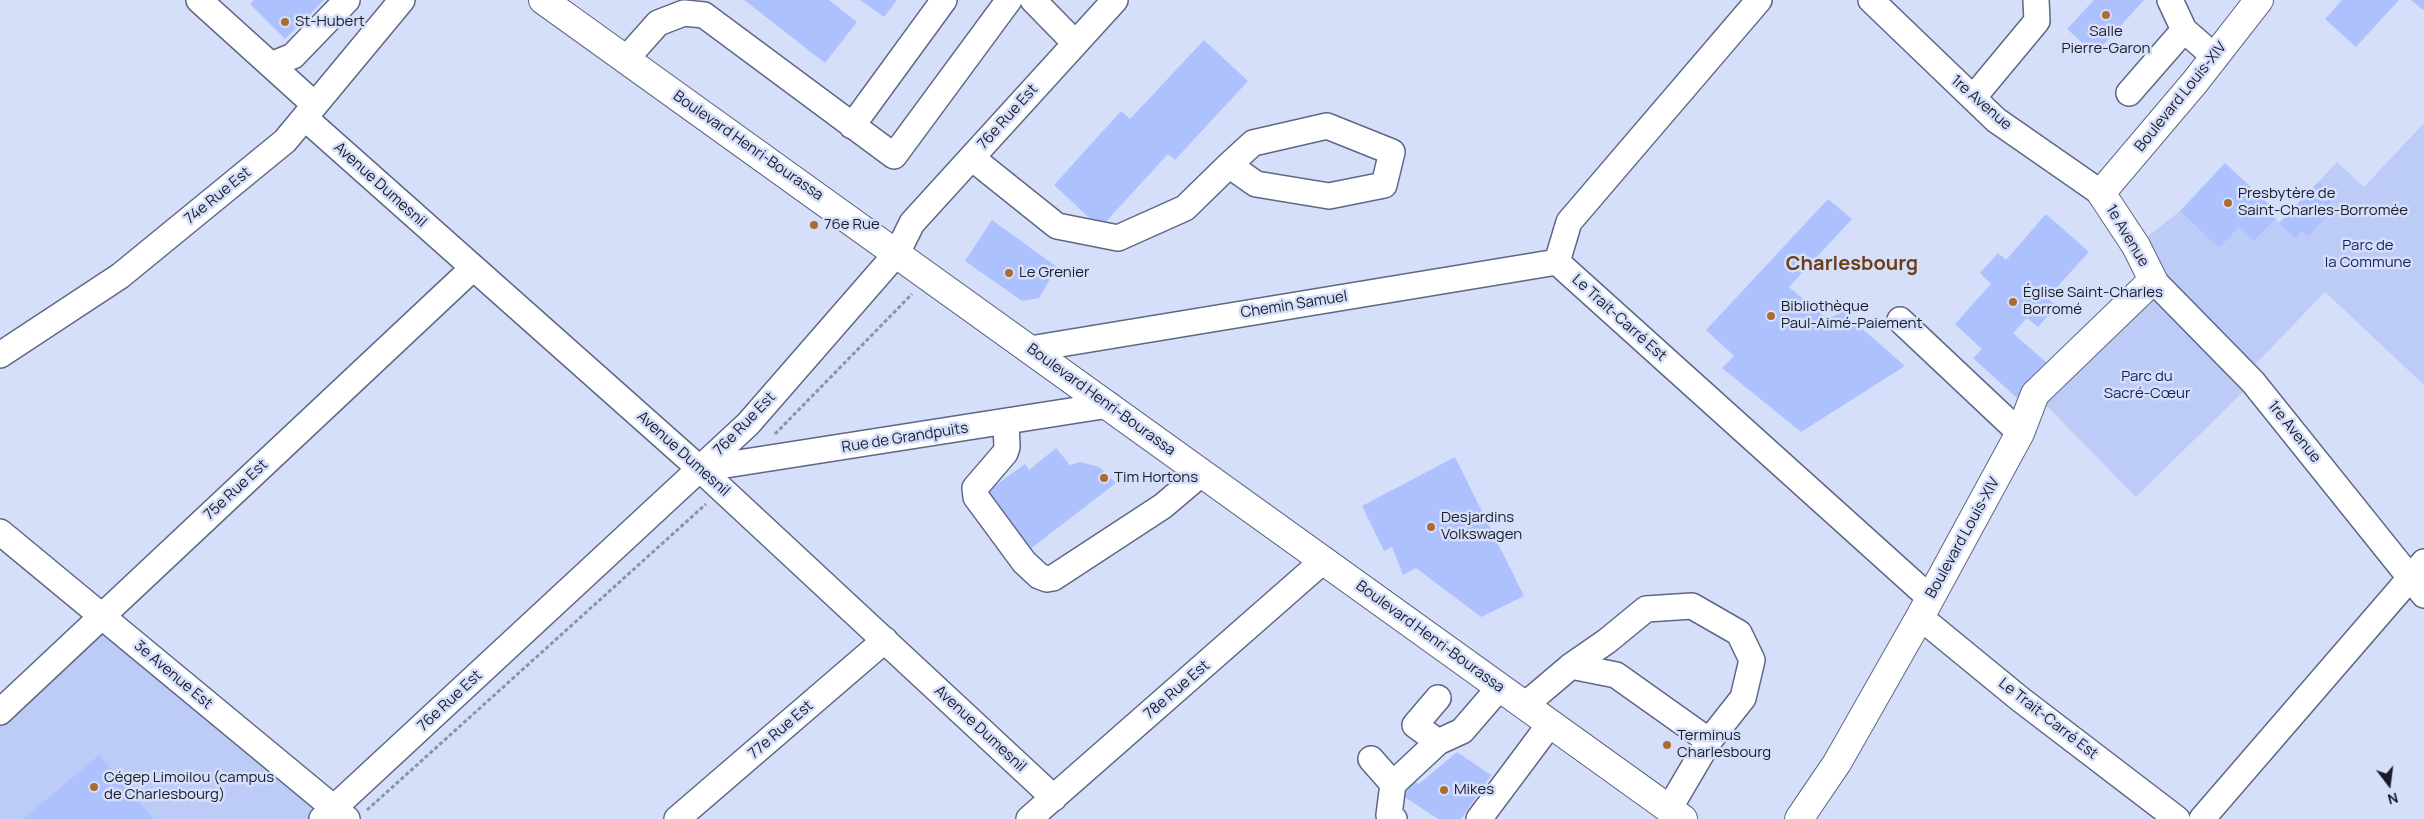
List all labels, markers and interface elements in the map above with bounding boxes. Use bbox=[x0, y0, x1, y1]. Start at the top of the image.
marker: Salle Pierre-Garon bbox=[2100, 9, 2112, 21]
place label: St-Hubert bbox=[295, 13, 365, 31]
marker: St-Hubert bbox=[279, 16, 291, 28]
place label: Salle Pierre-Garon bbox=[2061, 23, 2151, 58]
street label: Boulevard Louis-XIV bbox=[2131, 39, 2231, 155]
street label: 1re Avenue bbox=[1947, 72, 2015, 134]
street label: 76e Rue Est bbox=[974, 81, 1042, 153]
street label: Boulevard Henri-Bourassa bbox=[670, 87, 826, 205]
street label: Avenue Dumesnil bbox=[330, 139, 430, 231]
street label: 74e Rue Est bbox=[181, 164, 255, 228]
place label: Presbytère de Saint-Charles-Borromée bbox=[2238, 185, 2408, 220]
marker: Presbytère de Saint-Charles-Borromée bbox=[2222, 197, 2234, 209]
street label: 1e Avenue bbox=[2102, 202, 2152, 270]
place label: 76e Rue bbox=[824, 216, 880, 234]
marker: 76e Rue bbox=[808, 219, 820, 231]
park label: Parc de la Commune bbox=[2325, 237, 2411, 272]
district label: Charlesbourg bbox=[1786, 252, 1918, 276]
place label: Le Grenier bbox=[1019, 264, 1089, 282]
marker: Le Grenier bbox=[1003, 267, 1015, 279]
street label: Le Trait-Carré Est bbox=[1568, 271, 1670, 365]
place label: Église Saint-Charles Borromé bbox=[2023, 284, 2163, 319]
street label: Chemin Samuel bbox=[1239, 288, 1349, 322]
marker: Église Saint-Charles Borromé bbox=[2007, 296, 2019, 308]
place label: Bibliothèque Paul-Aimé-Paiement bbox=[1781, 298, 1922, 333]
marker: Bibliothèque Paul-Aimé-Paiement bbox=[1765, 310, 1777, 322]
street label: Boulevard Henri-Bourassa bbox=[1023, 340, 1179, 460]
park label: Parc du Sacré-Cœur bbox=[2104, 368, 2190, 403]
street label: 76e Rue Est bbox=[710, 389, 780, 459]
street label: 1re Avenue bbox=[2264, 397, 2324, 467]
street label: Avenue Dumesnil bbox=[633, 408, 733, 500]
street label: Rue de Grandpuits bbox=[841, 419, 969, 457]
street label: 75e Rue Est bbox=[200, 456, 272, 524]
place label: Tim Hortons bbox=[1114, 469, 1198, 487]
marker: Tim Hortons bbox=[1098, 472, 1110, 484]
street label: Boulevard Louis-XIV bbox=[1922, 474, 2004, 602]
place label: Desjardins Volkswagen bbox=[1441, 509, 1522, 544]
marker: Desjardins Volkswagen bbox=[1425, 521, 1437, 533]
street label: Boulevard Henri-Bourassa bbox=[1352, 577, 1508, 697]
street label: 3e Avenue Est bbox=[130, 637, 216, 713]
street label: 78e Rue Est bbox=[1141, 657, 1213, 723]
street label: 76e Rue Est bbox=[414, 667, 486, 735]
street label: Le Trait-Carré Est bbox=[1995, 675, 2101, 763]
street label: Avenue Dumesnil bbox=[931, 682, 1029, 776]
street label: 77e Rue Est bbox=[745, 697, 817, 763]
place label: Terminus Charlesbourg bbox=[1677, 727, 1771, 762]
marker: Terminus Charlesbourg bbox=[1661, 739, 1673, 751]
north arrow bbox=[2364, 759, 2414, 809]
place label: Cégep Limoilou (campus de Charlesbourg) bbox=[104, 769, 274, 804]
marker: Cégep Limoilou (campus de Charlesbourg) bbox=[88, 781, 100, 793]
place label: Mikes bbox=[1454, 781, 1494, 799]
marker: Mikes bbox=[1438, 784, 1450, 796]
text: N bbox=[2386, 788, 2400, 809]

